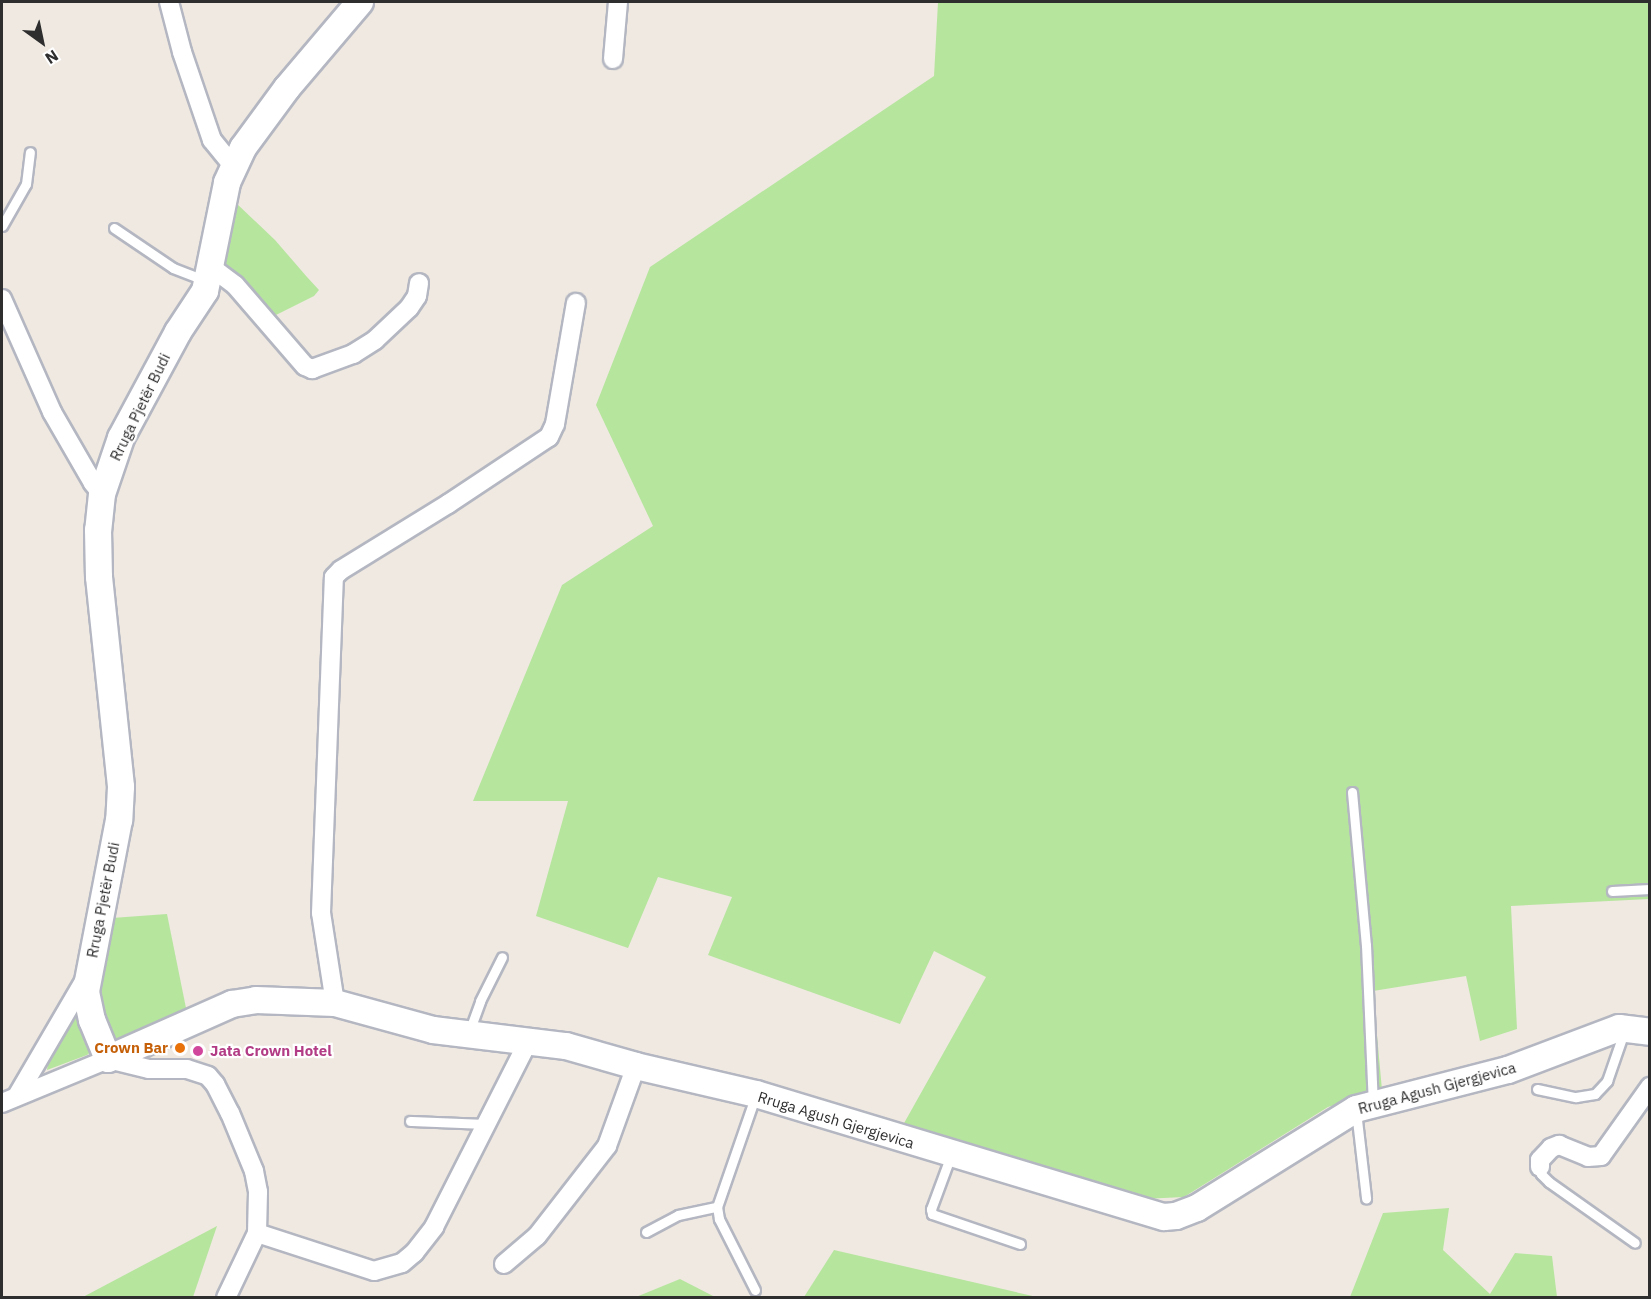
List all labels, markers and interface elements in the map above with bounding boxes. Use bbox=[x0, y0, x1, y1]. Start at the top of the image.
north arrow bbox=[12, 12, 72, 72]
text: N bbox=[41, 46, 62, 69]
street label: Rruga Pjetër Budi bbox=[106, 350, 174, 464]
street label: Rruga Pjetër Budi bbox=[83, 841, 123, 959]
place label: Crown Bar bbox=[94, 1039, 168, 1057]
marker: Crown Bar bbox=[173, 1041, 187, 1055]
place label: Jata Crown Hotel bbox=[210, 1042, 332, 1060]
marker: Jata Crown Hotel bbox=[191, 1044, 205, 1058]
street label: Rruga Agush Gjergjevica bbox=[1356, 1058, 1518, 1118]
street label: Rruga Agush Gjergjevica bbox=[756, 1088, 916, 1152]

